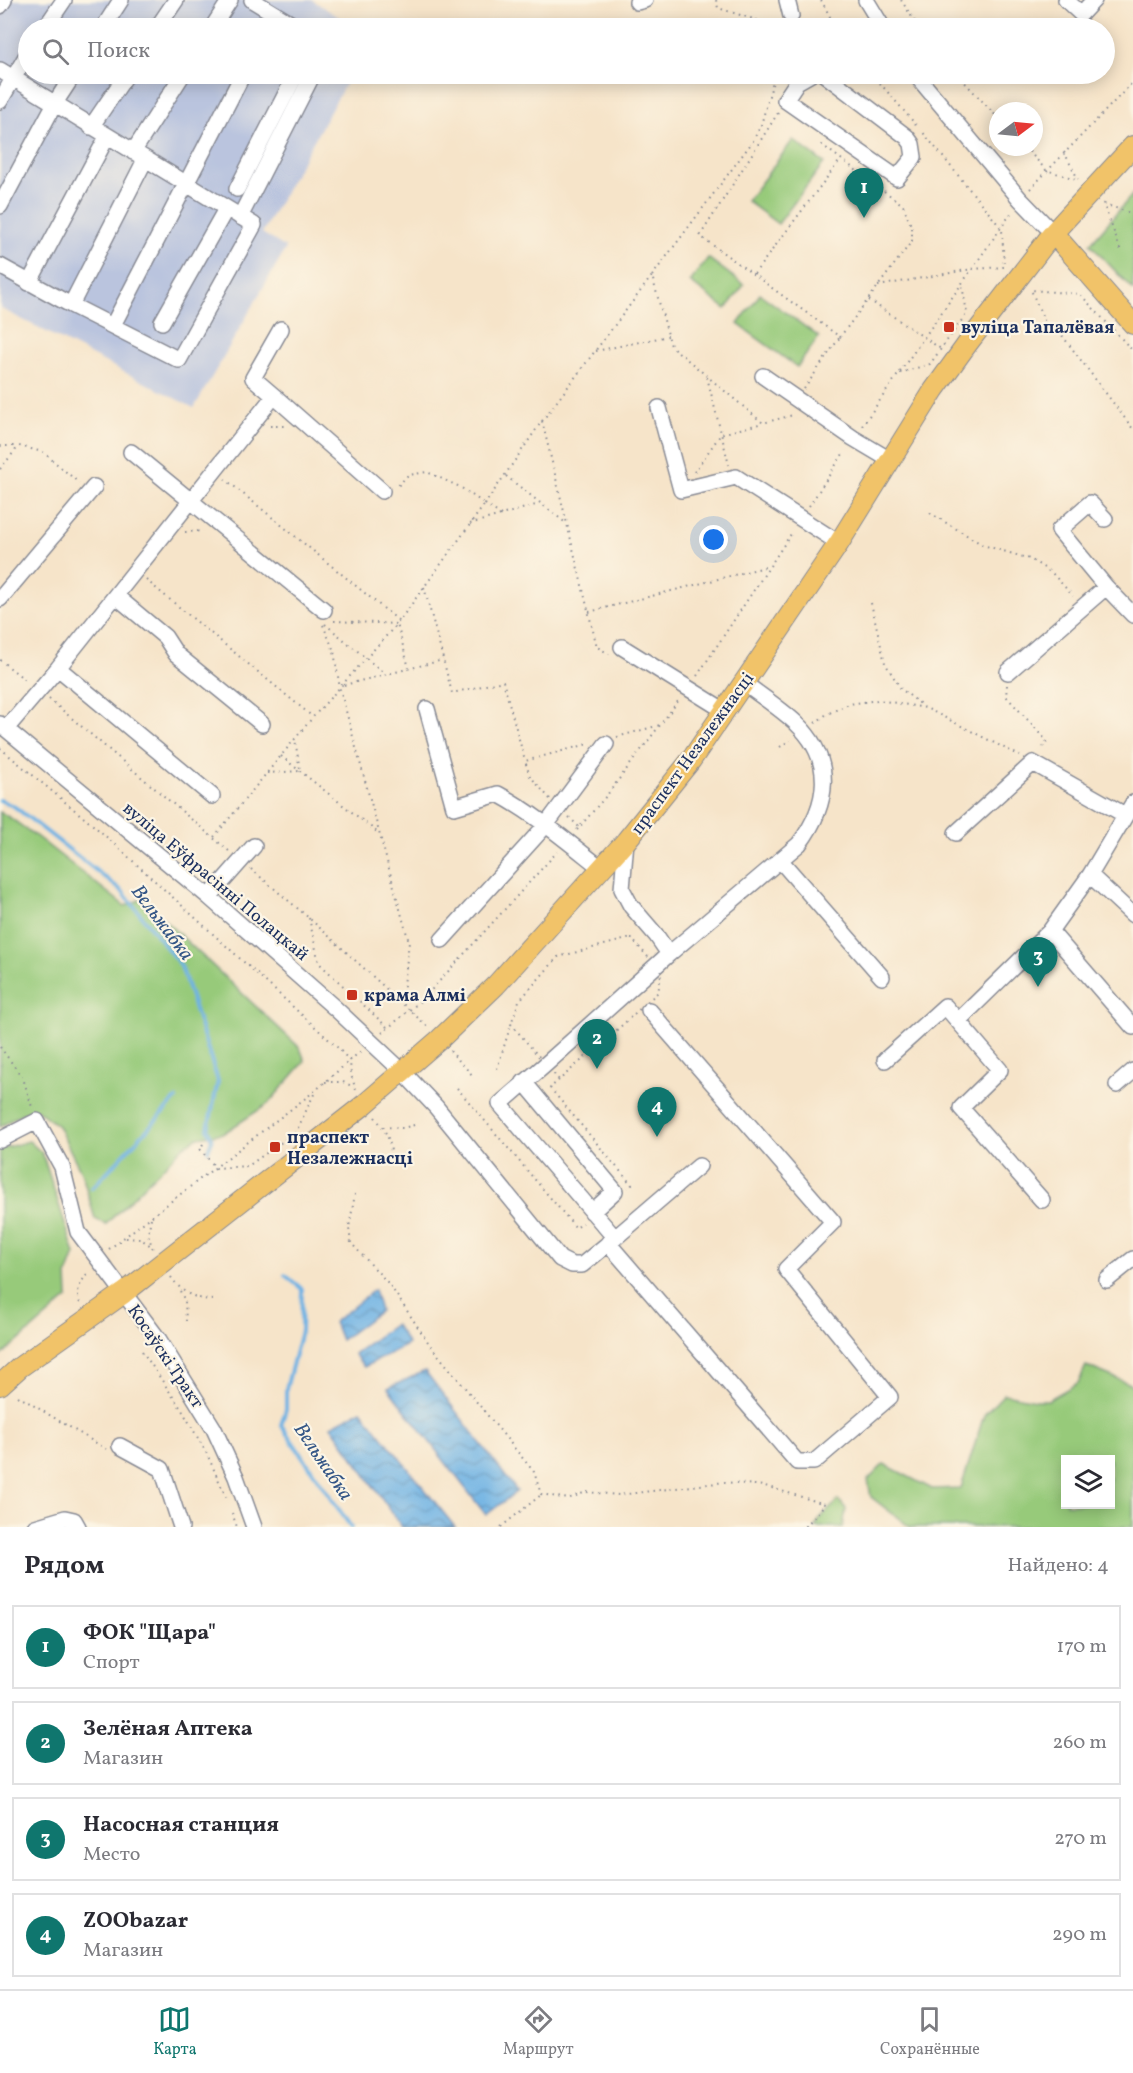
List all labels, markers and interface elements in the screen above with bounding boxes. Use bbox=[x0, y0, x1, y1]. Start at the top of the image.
search box bbox=[18, 18, 1115, 84]
icon: search bbox=[39, 35, 72, 68]
text: Поиск bbox=[87, 36, 150, 67]
north arrow bbox=[989, 102, 1043, 156]
pin: 1 bbox=[844, 168, 884, 218]
place label: вуліца Тапалёвая bbox=[961, 316, 1114, 341]
marker: вуліца Тапалёвая bbox=[942, 320, 956, 334]
your location bbox=[699, 525, 728, 554]
street label: праспект Незалежнасці bbox=[626, 668, 761, 840]
street label: вуліца Еўфрасінні Полацкай bbox=[117, 797, 313, 967]
water label: Вельжабка bbox=[124, 879, 199, 967]
pin: 3 bbox=[1018, 938, 1058, 987]
place label: крама Алмі bbox=[364, 984, 466, 1009]
marker: крама Алмі bbox=[345, 988, 359, 1002]
pin: 2 bbox=[578, 1020, 616, 1069]
pin: 4 bbox=[638, 1088, 676, 1137]
place label: праспект Незалежнасці bbox=[287, 1126, 413, 1172]
marker: праспект Незалежнасці bbox=[268, 1140, 282, 1154]
street label: Косаўскі Тракт bbox=[121, 1300, 209, 1414]
water label: Вельжабка bbox=[286, 1418, 359, 1507]
map controls bbox=[1061, 1455, 1115, 1509]
button: layers bbox=[1061, 1455, 1115, 1509]
text: Рядом bbox=[24, 1548, 104, 1584]
text: Найдено: 4 bbox=[1008, 1552, 1109, 1580]
text: ФОК "Щара" bbox=[83, 1618, 216, 1649]
text: 1 bbox=[41, 1633, 50, 1661]
text: 170 m bbox=[1057, 1633, 1107, 1661]
text: Спорт bbox=[83, 1649, 140, 1677]
text: Зелёная Аптека bbox=[83, 1714, 253, 1745]
text: 2 bbox=[40, 1729, 51, 1757]
text: 260 m bbox=[1052, 1729, 1107, 1757]
text: Магазин bbox=[83, 1745, 163, 1773]
text: Насосная станция bbox=[83, 1810, 279, 1841]
text: 3 bbox=[40, 1825, 51, 1853]
text: 270 m bbox=[1054, 1825, 1107, 1853]
text: Место bbox=[83, 1841, 140, 1869]
text: ZOObazar bbox=[83, 1906, 188, 1937]
text: 4 bbox=[39, 1921, 52, 1949]
text: 290 m bbox=[1052, 1921, 1107, 1949]
text: Магазин bbox=[83, 1937, 163, 1965]
tab: Карта bbox=[153, 2003, 197, 2061]
tab: Маршрут bbox=[503, 2003, 574, 2061]
tab: Сохранённые bbox=[880, 2003, 980, 2061]

